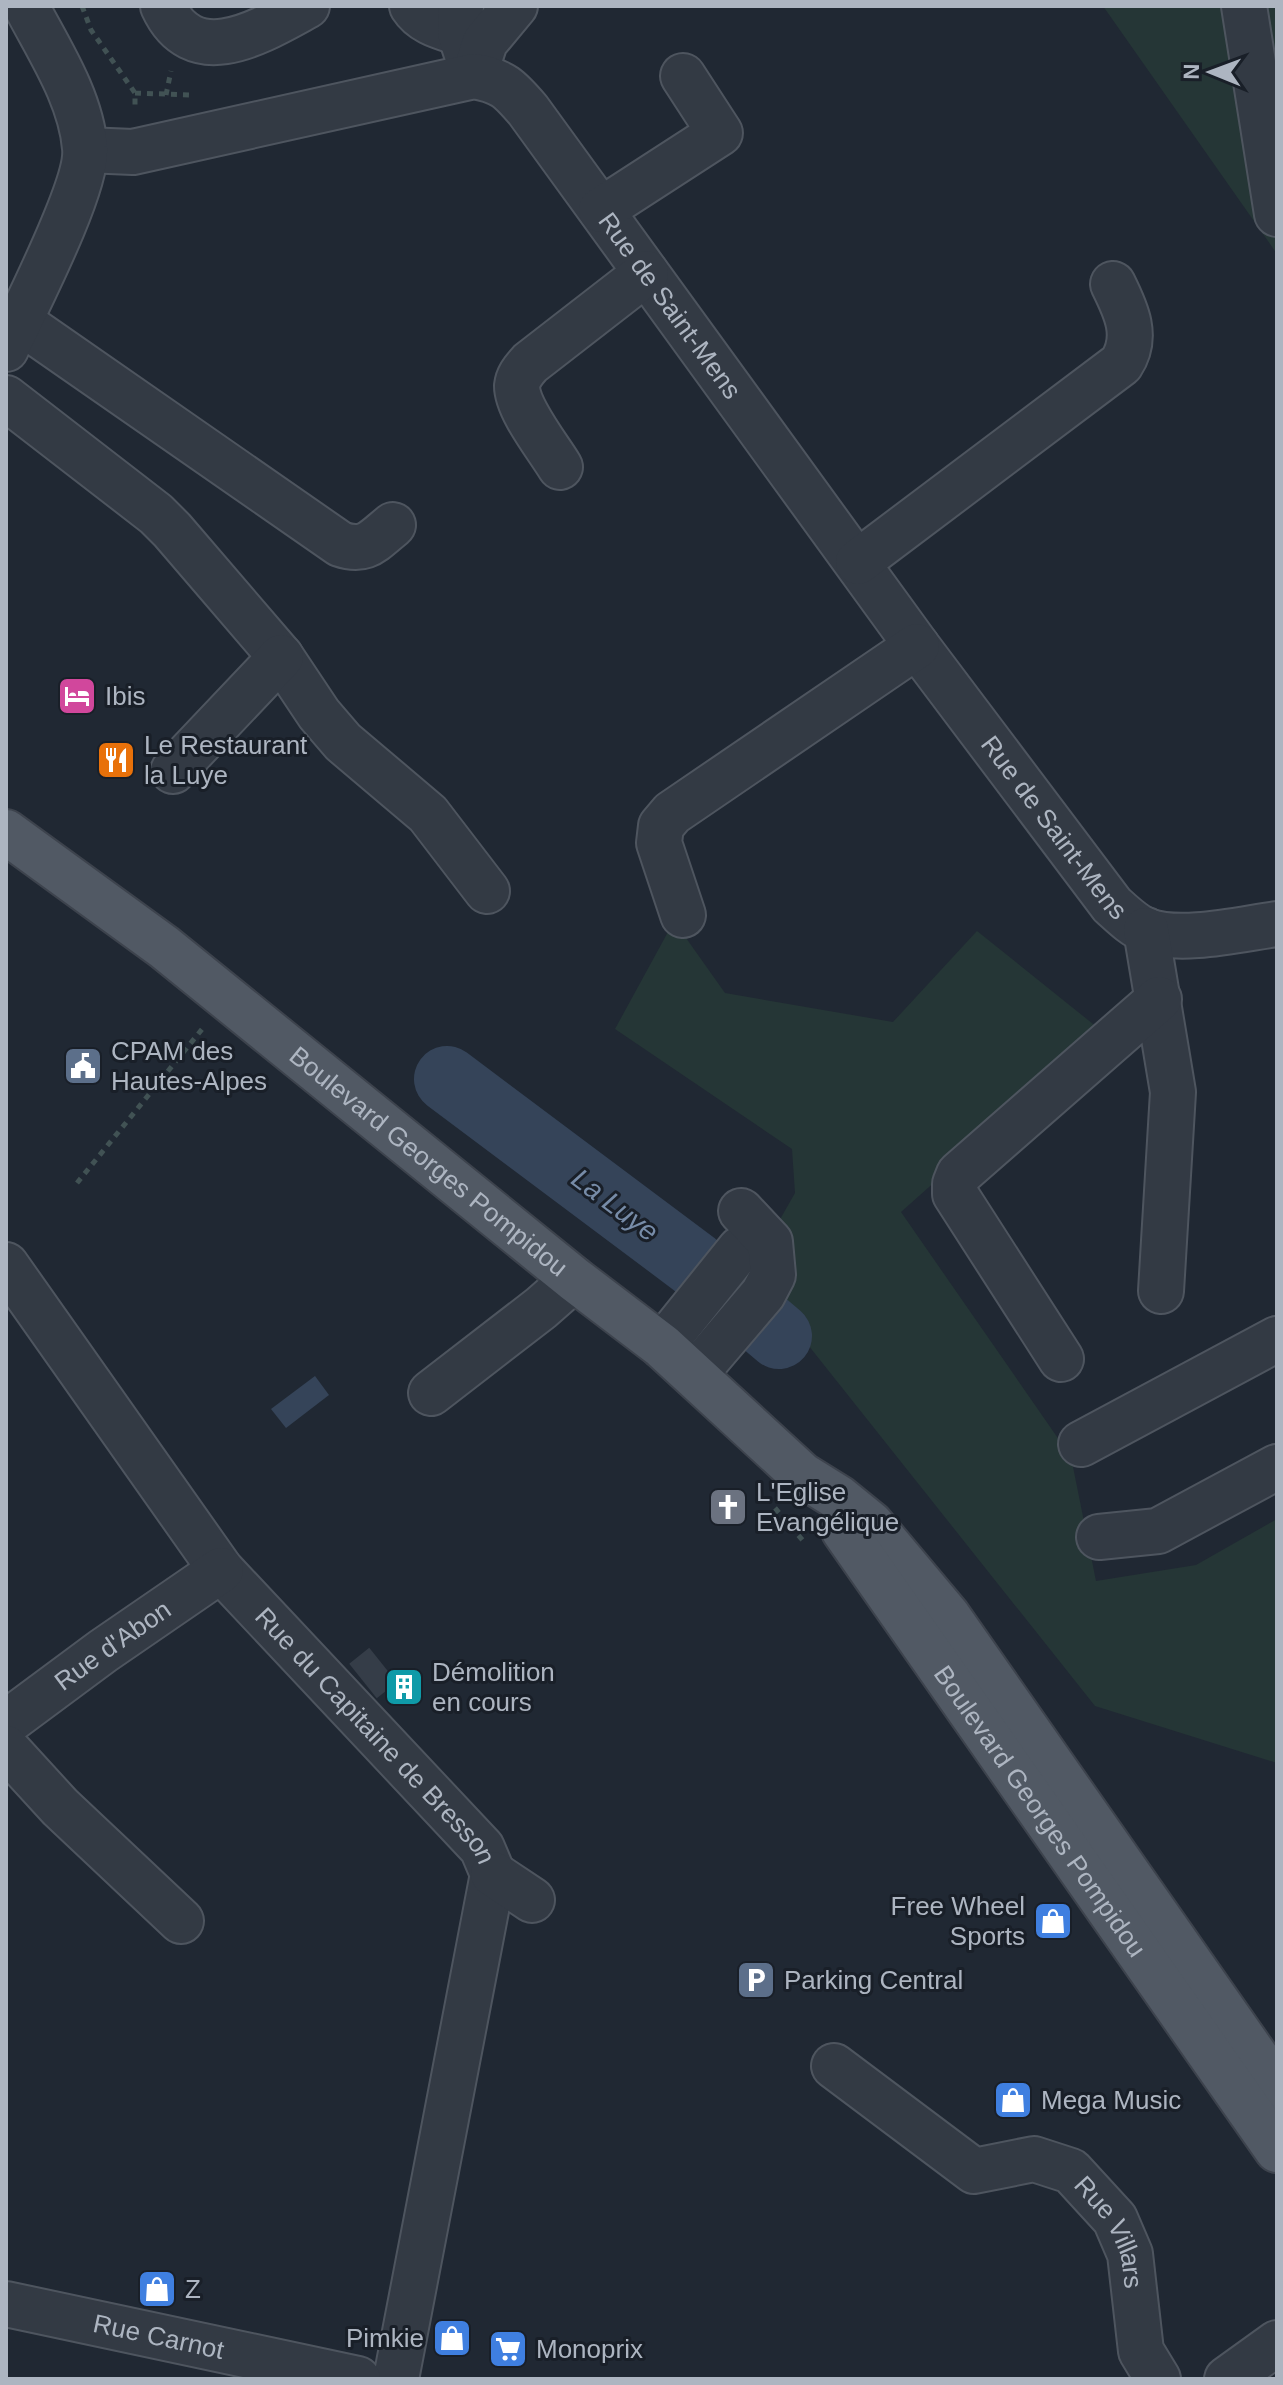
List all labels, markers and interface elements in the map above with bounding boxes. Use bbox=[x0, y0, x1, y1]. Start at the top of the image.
north arrow bbox=[1171, 32, 1251, 112]
text: N bbox=[1179, 63, 1204, 80]
street label: Rue de Saint-Mens bbox=[592, 207, 748, 405]
hotel icon: Ibis bbox=[56, 675, 98, 717]
place label: Ibis bbox=[105, 681, 145, 711]
place label: Le Restaurant la Luye bbox=[144, 730, 308, 790]
street label: Rue de Saint-Mens bbox=[975, 730, 1133, 926]
restaurant icon: Le Restaurant la Luye bbox=[95, 739, 137, 781]
place label: CPAM des Hautes-Alpes bbox=[111, 1036, 267, 1096]
street label: Boulevard Georges Pompidou bbox=[284, 1040, 574, 1283]
public building icon: CPAM des Hautes-Alpes bbox=[62, 1045, 104, 1087]
water label: La Luye bbox=[566, 1163, 664, 1247]
place label: L'Eglise Evangélique bbox=[756, 1477, 899, 1537]
church icon: L'Eglise Evangélique bbox=[707, 1486, 749, 1528]
street label: Rue d'Abon bbox=[49, 1594, 176, 1697]
street label: Rue du Capitaine de Bresson bbox=[249, 1601, 502, 1868]
place label: Démolition en cours bbox=[432, 1657, 555, 1717]
street label: Boulevard Georges Pompidou bbox=[928, 1660, 1152, 1963]
building icon: Démolition en cours bbox=[383, 1666, 425, 1708]
place label: Free Wheel Sports bbox=[891, 1891, 1025, 1951]
shop icon: Free Wheel Sports bbox=[1032, 1900, 1074, 1942]
parking icon: Parking Central bbox=[735, 1959, 777, 2001]
place label: Parking Central bbox=[784, 1965, 963, 1995]
shop icon: Mega Music bbox=[992, 2079, 1034, 2121]
place label: Mega Music bbox=[1041, 2085, 1181, 2115]
street label: Rue Villars bbox=[1068, 2170, 1149, 2290]
shop icon: Z bbox=[136, 2268, 178, 2310]
place label: Z bbox=[185, 2274, 201, 2304]
street label: Rue Carnot bbox=[90, 2308, 228, 2365]
shop icon: Pimkie bbox=[431, 2317, 473, 2359]
place label: Pimkie bbox=[346, 2323, 424, 2353]
supermarket icon: Monoprix bbox=[487, 2328, 529, 2370]
place label: Monoprix bbox=[536, 2334, 643, 2364]

